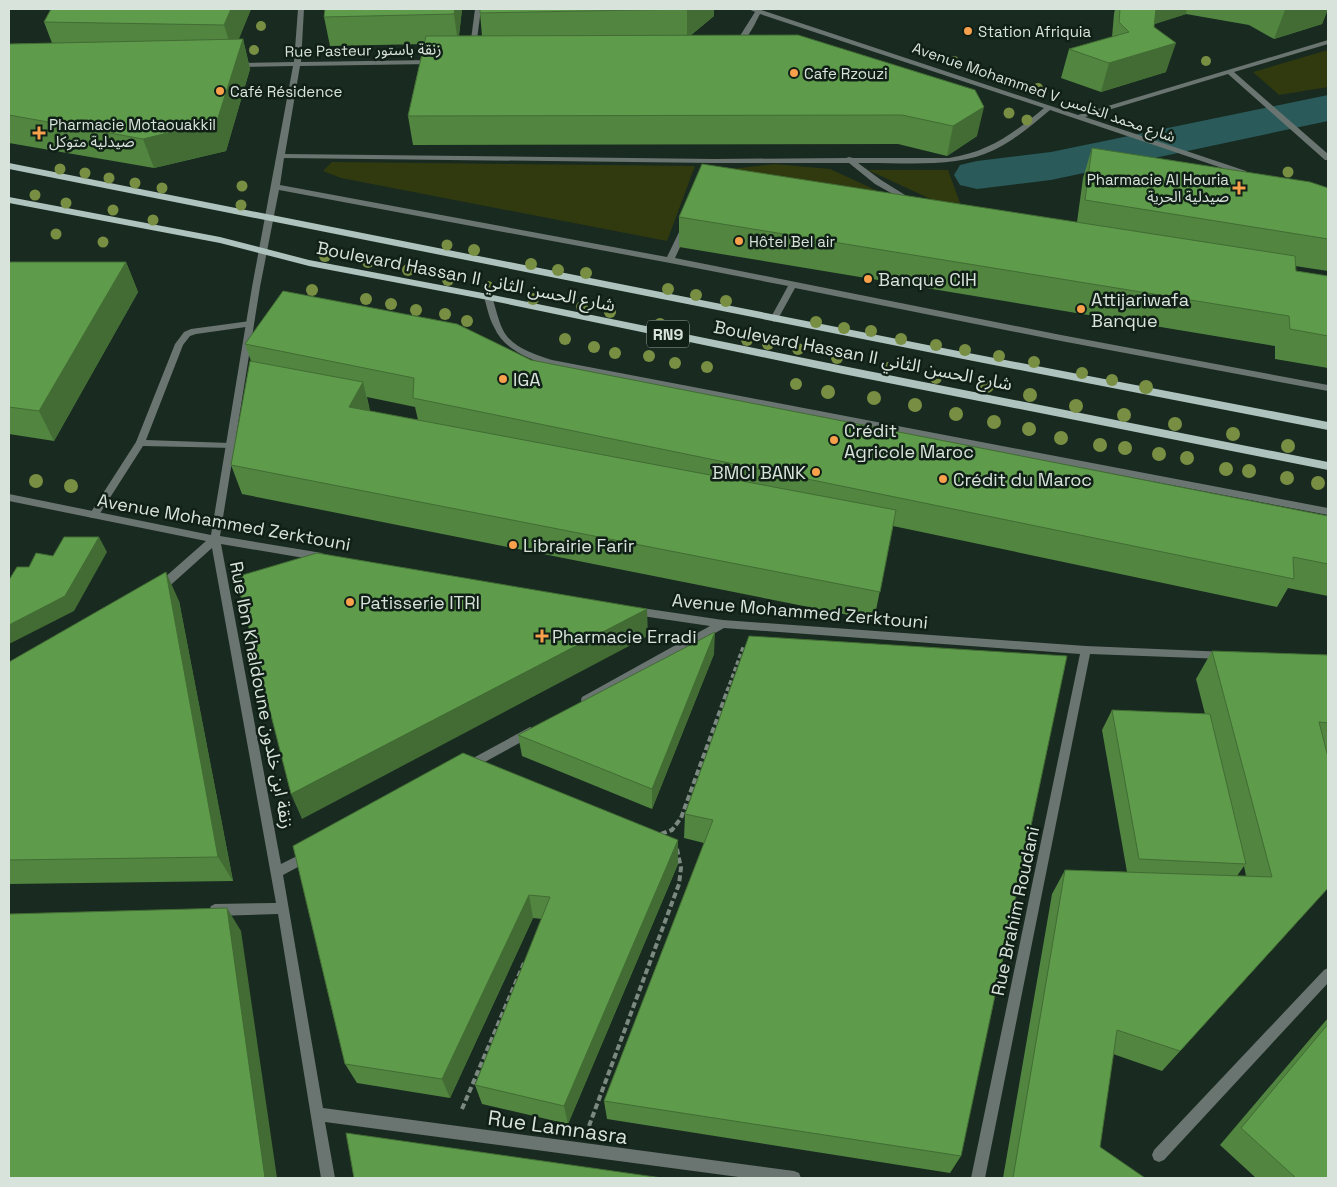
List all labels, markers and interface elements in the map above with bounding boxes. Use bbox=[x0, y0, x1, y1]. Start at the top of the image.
place label: Station Afriquia bbox=[978, 22, 1092, 41]
marker: Station Afriquia bbox=[962, 25, 974, 37]
street label: Avenue Mohammed V شارع محمد الخامس bbox=[909, 38, 1178, 149]
street label: Rue Pasteur زنقة باستور bbox=[284, 39, 442, 61]
place label: Cafe Rzouzi bbox=[804, 64, 888, 83]
marker: Cafe Rzouzi bbox=[788, 67, 800, 79]
place label: Café Résidence bbox=[230, 82, 342, 101]
marker: Café Résidence bbox=[214, 85, 226, 97]
place label: Pharmacie Motaouakkil صيدلية متوكل bbox=[49, 115, 216, 151]
marker: Pharmacie Motaouakkil صيدلية متوكل bbox=[33, 127, 45, 139]
place label: Pharmacie Al Houria صيدلية الحرية bbox=[1087, 170, 1229, 206]
marker: Pharmacie Al Houria صيدلية الحرية bbox=[1233, 182, 1245, 194]
place label: Hôtel Bel air bbox=[749, 232, 835, 251]
marker: Hôtel Bel air bbox=[733, 235, 745, 247]
street label: Boulevard Hassan II شارع الحسن الثاني bbox=[314, 236, 617, 319]
place label: Banque CIH bbox=[878, 268, 977, 291]
marker: Banque CIH bbox=[862, 273, 874, 285]
place label: Attijariwafa Banque bbox=[1091, 288, 1189, 332]
marker: Attijariwafa Banque bbox=[1075, 303, 1087, 315]
street label: Boulevard Hassan II شارع الحسن الثاني bbox=[711, 315, 1014, 398]
road number: RN9 bbox=[647, 320, 689, 348]
place label: IGA bbox=[513, 368, 541, 391]
marker: IGA bbox=[497, 373, 509, 385]
place label: Crédit Agricole Maroc bbox=[844, 419, 974, 463]
marker: Crédit Agricole Maroc bbox=[828, 434, 840, 446]
place label: BMCI BANK bbox=[712, 461, 806, 484]
marker: BMCI BANK bbox=[810, 466, 822, 478]
place label: Crédit du Maroc bbox=[953, 468, 1092, 491]
marker: Crédit du Maroc bbox=[937, 473, 949, 485]
street label: Avenue Mohammed Zerktouni bbox=[96, 488, 352, 556]
place label: Librairie Farir bbox=[523, 534, 635, 557]
marker: Librairie Farir bbox=[507, 539, 519, 551]
street label: Rue Ibn Khaldoune زنقة ابن خلدون bbox=[225, 559, 299, 831]
street label: Avenue Mohammed Zerktouni bbox=[671, 588, 929, 634]
place label: Patisserie ITRI bbox=[360, 591, 480, 614]
marker: Patisserie ITRI bbox=[344, 596, 356, 608]
place label: Pharmacie Erradi bbox=[552, 625, 697, 648]
marker: Pharmacie Erradi bbox=[536, 630, 548, 642]
street label: Rue Brahim Roudani bbox=[986, 824, 1044, 998]
street label: Rue Lamnasra bbox=[486, 1104, 630, 1150]

